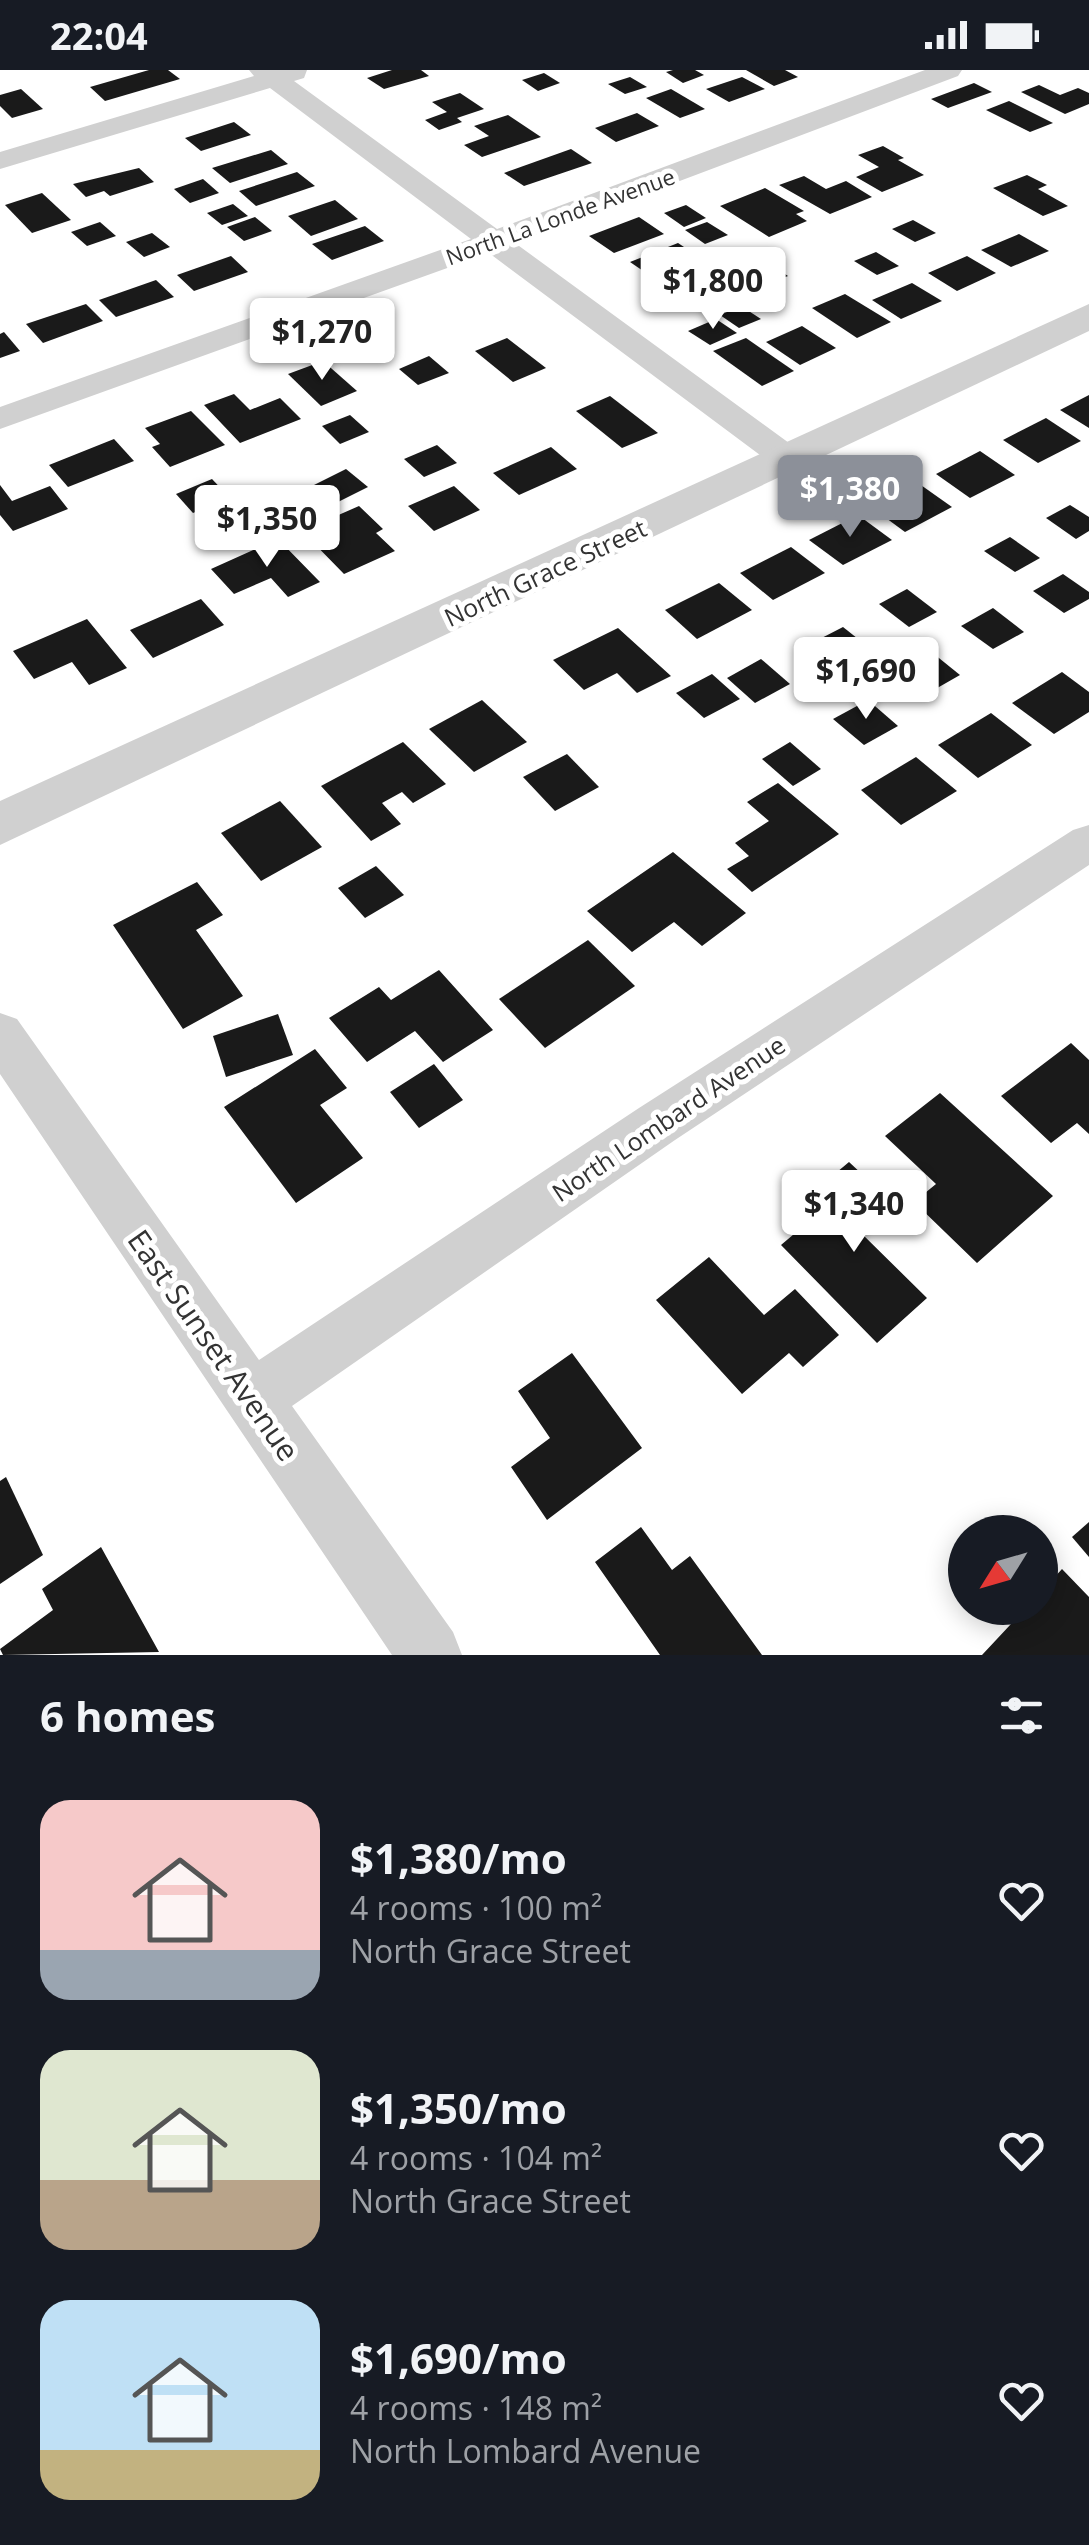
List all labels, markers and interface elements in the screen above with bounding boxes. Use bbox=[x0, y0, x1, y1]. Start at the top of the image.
text: 22:04 bbox=[50, 9, 148, 61]
street label: North La Londe Avenue bbox=[441, 161, 679, 271]
pin: $1,800 bbox=[632, 247, 794, 332]
text: $1,800 bbox=[663, 258, 763, 301]
pin: $1,270 bbox=[241, 298, 403, 383]
text: $1,270 bbox=[272, 309, 372, 352]
pin: $1,380 bbox=[769, 455, 931, 540]
text: $1,380 bbox=[800, 466, 900, 509]
pin: $1,350 bbox=[186, 485, 348, 570]
text: $1,350 bbox=[217, 496, 317, 539]
street label: North Grace Street bbox=[438, 510, 652, 634]
pin: $1,690 bbox=[785, 637, 947, 722]
text: $1,690 bbox=[816, 648, 916, 691]
street label: North Lombard Avenue bbox=[545, 1027, 791, 1209]
pin: $1,340 bbox=[773, 1170, 935, 1255]
text: $1,340 bbox=[804, 1181, 904, 1224]
street label: East Sunset Avenue bbox=[119, 1221, 309, 1469]
north arrow bbox=[948, 1515, 1058, 1625]
map controls bbox=[948, 1515, 1058, 1625]
text: 6 homes bbox=[40, 1687, 215, 1744]
icon: filters bbox=[994, 1688, 1049, 1743]
text: $1,380/mo bbox=[350, 1829, 567, 1886]
icon: home bbox=[120, 1840, 240, 1960]
icon: heart bbox=[994, 1873, 1049, 1928]
text: 4 rooms · 100 m² bbox=[350, 1886, 602, 1929]
text: North Grace Street bbox=[350, 1929, 631, 1972]
text: $1,350/mo bbox=[350, 2079, 567, 2136]
icon: home bbox=[120, 2090, 240, 2210]
icon: heart bbox=[994, 2123, 1049, 2178]
text: 4 rooms · 104 m² bbox=[350, 2136, 602, 2179]
text: North Grace Street bbox=[350, 2179, 631, 2222]
text: $1,690/mo bbox=[350, 2329, 567, 2386]
icon: home bbox=[120, 2340, 240, 2460]
icon: heart bbox=[994, 2373, 1049, 2428]
text: 4 rooms · 148 m² bbox=[350, 2386, 602, 2429]
text: North Lombard Avenue bbox=[350, 2429, 701, 2472]

